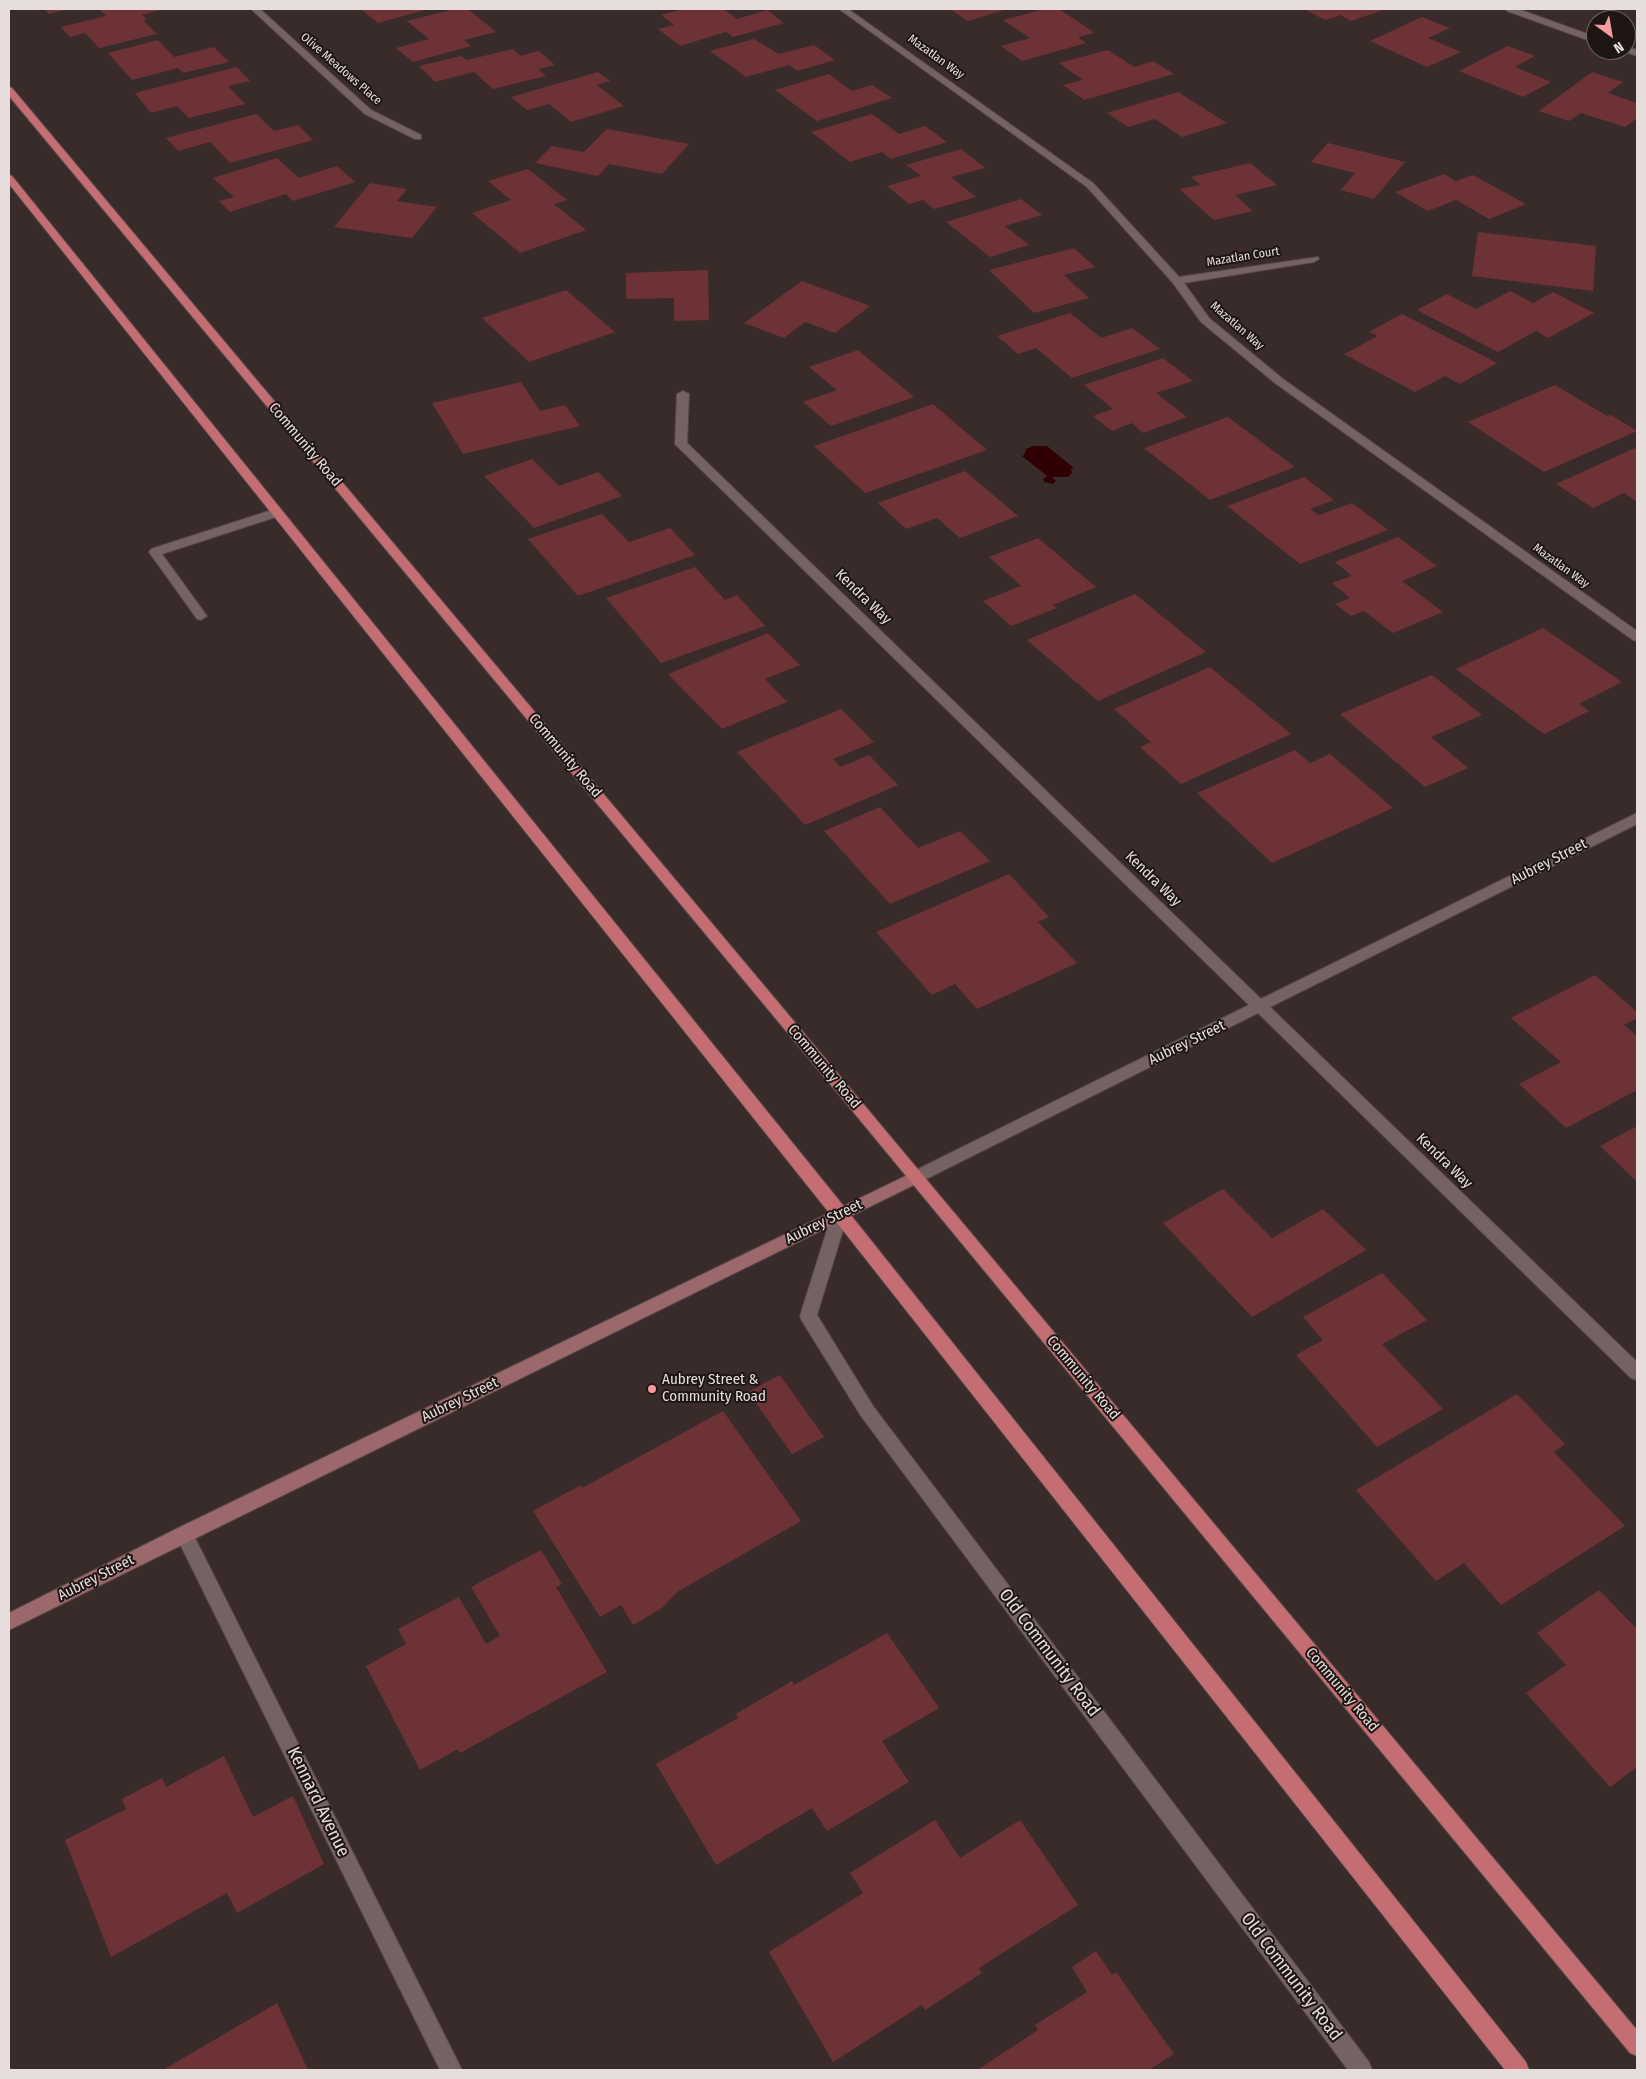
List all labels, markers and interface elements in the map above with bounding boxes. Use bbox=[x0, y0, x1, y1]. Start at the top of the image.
north arrow bbox=[1586, 10, 1636, 60]
street label: Olive Meadows Place bbox=[298, 30, 384, 108]
street label: Mazatlan Way bbox=[905, 32, 967, 82]
text: N bbox=[1611, 38, 1627, 57]
street label: Mazatlan Court bbox=[1206, 244, 1280, 270]
street label: Mazatlan Way bbox=[1207, 299, 1267, 353]
street label: Community Road bbox=[265, 399, 345, 491]
street label: Mazatlan Way bbox=[1530, 541, 1592, 591]
street label: Kendra Way bbox=[831, 566, 895, 628]
street label: Community Road bbox=[525, 710, 605, 802]
street label: Aubrey Street bbox=[1508, 835, 1590, 889]
street label: Kendra Way bbox=[1121, 848, 1185, 910]
street label: Aubrey Street bbox=[1146, 1017, 1228, 1069]
street label: Community Road bbox=[784, 1021, 864, 1113]
street label: Kendra Way bbox=[1412, 1130, 1476, 1192]
street label: Aubrey Street bbox=[783, 1196, 865, 1248]
street label: Community Road bbox=[1043, 1332, 1123, 1424]
place label: Aubrey Street & Community Road bbox=[662, 1371, 766, 1406]
street label: Aubrey Street bbox=[419, 1374, 501, 1426]
marker: Aubrey Street & Community Road bbox=[646, 1383, 658, 1395]
street label: Aubrey Street bbox=[55, 1551, 137, 1605]
street label: Old Community Road bbox=[994, 1585, 1104, 1721]
street label: Community Road bbox=[1302, 1644, 1382, 1736]
street label: Kennard Avenue bbox=[282, 1743, 354, 1861]
street label: Old Community Road bbox=[1236, 1909, 1346, 2045]

